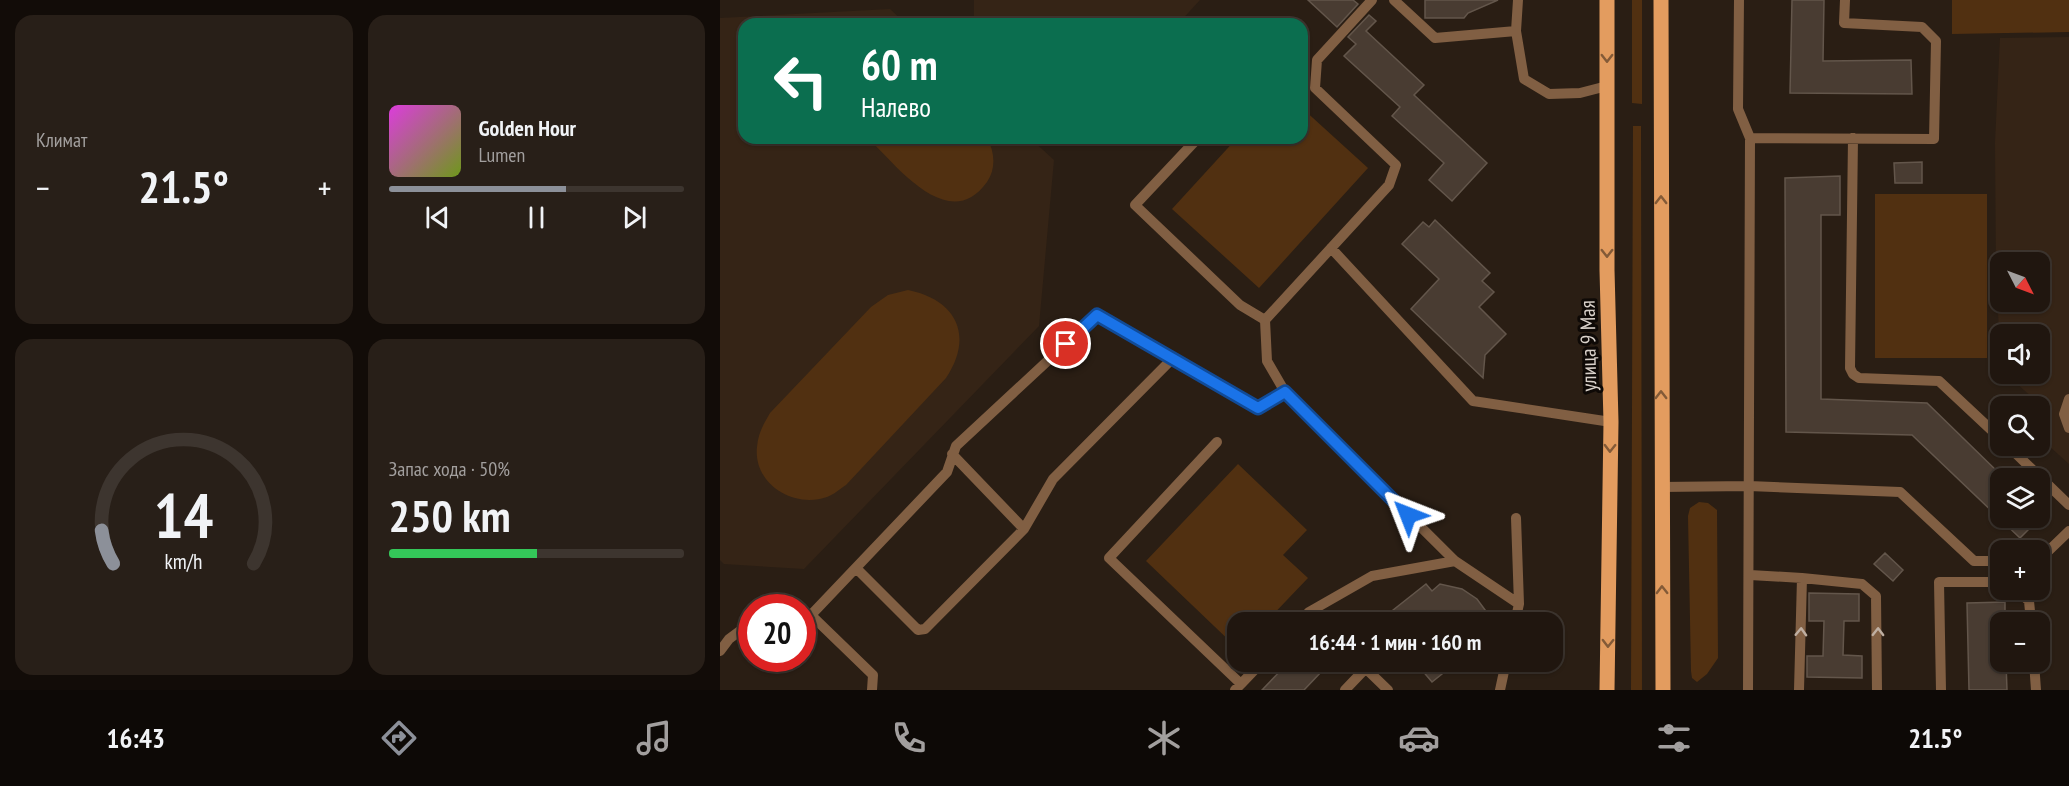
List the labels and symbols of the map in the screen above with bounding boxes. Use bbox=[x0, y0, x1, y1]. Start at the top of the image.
one-way arrow bbox=[1601, 54, 1613, 63]
one-way arrow bbox=[1655, 195, 1667, 204]
one-way arrow bbox=[1601, 249, 1613, 258]
north arrow bbox=[1990, 252, 2050, 312]
street label: улица 9 Мая bbox=[1574, 300, 1602, 392]
pin bbox=[1040, 318, 1091, 369]
one-way arrow bbox=[1655, 390, 1667, 399]
one-way arrow bbox=[1604, 444, 1616, 453]
position arrow bbox=[1376, 483, 1440, 547]
one-way arrow bbox=[1656, 585, 1668, 594]
speed limit sign: 20 bbox=[738, 594, 816, 672]
one-way arrow bbox=[1794, 627, 1807, 636]
one-way arrow bbox=[1872, 627, 1884, 636]
one-way arrow bbox=[1602, 639, 1614, 648]

